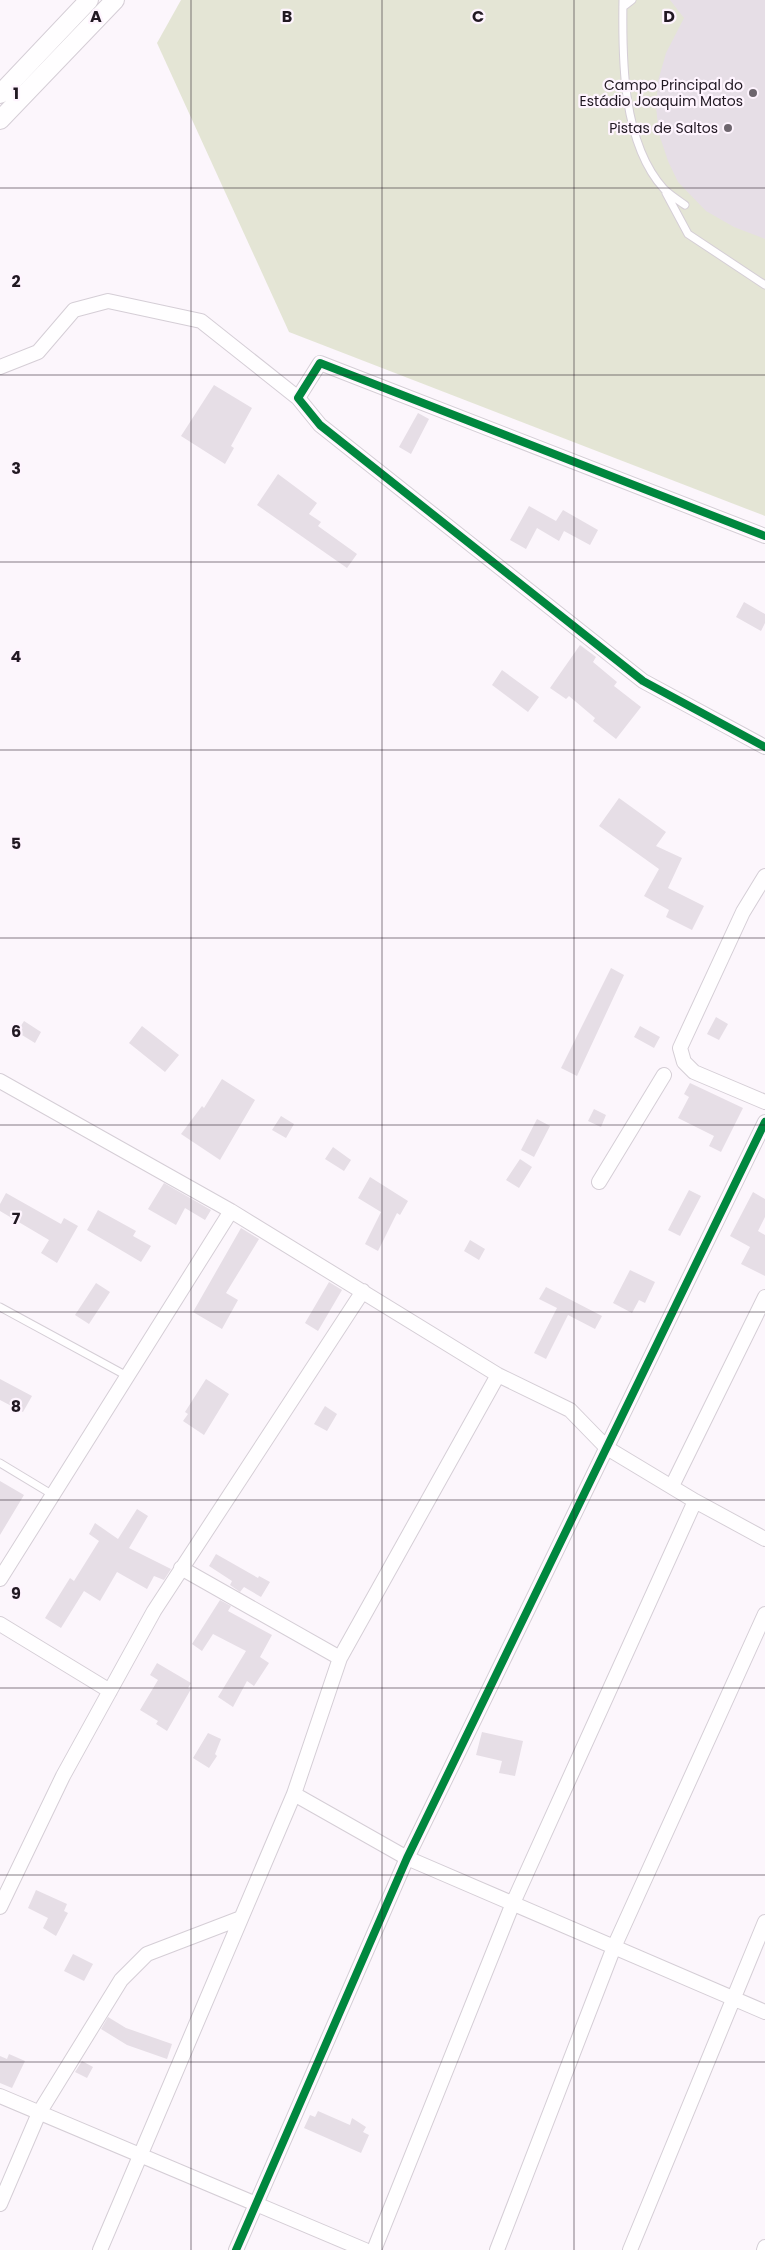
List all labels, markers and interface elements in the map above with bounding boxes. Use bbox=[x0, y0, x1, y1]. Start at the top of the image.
text: A bbox=[90, 5, 102, 28]
text: B bbox=[282, 5, 292, 28]
text: C bbox=[472, 5, 484, 28]
text: D bbox=[663, 5, 675, 28]
place label: Campo Principal do Estádio Joaquim Matos bbox=[580, 75, 743, 111]
text: 1 bbox=[13, 82, 19, 105]
marker: Campo Principal do Estádio Joaquim Matos bbox=[747, 87, 759, 99]
place label: Pistas de Saltos bbox=[609, 118, 718, 138]
marker: Pistas de Saltos bbox=[722, 122, 734, 134]
text: 2 bbox=[11, 270, 21, 293]
text: 3 bbox=[11, 457, 21, 480]
text: 4 bbox=[11, 645, 22, 668]
text: 5 bbox=[11, 832, 21, 855]
text: 6 bbox=[11, 1020, 21, 1043]
text: 7 bbox=[12, 1207, 21, 1230]
text: 8 bbox=[11, 1395, 21, 1418]
text: 9 bbox=[11, 1582, 21, 1605]

